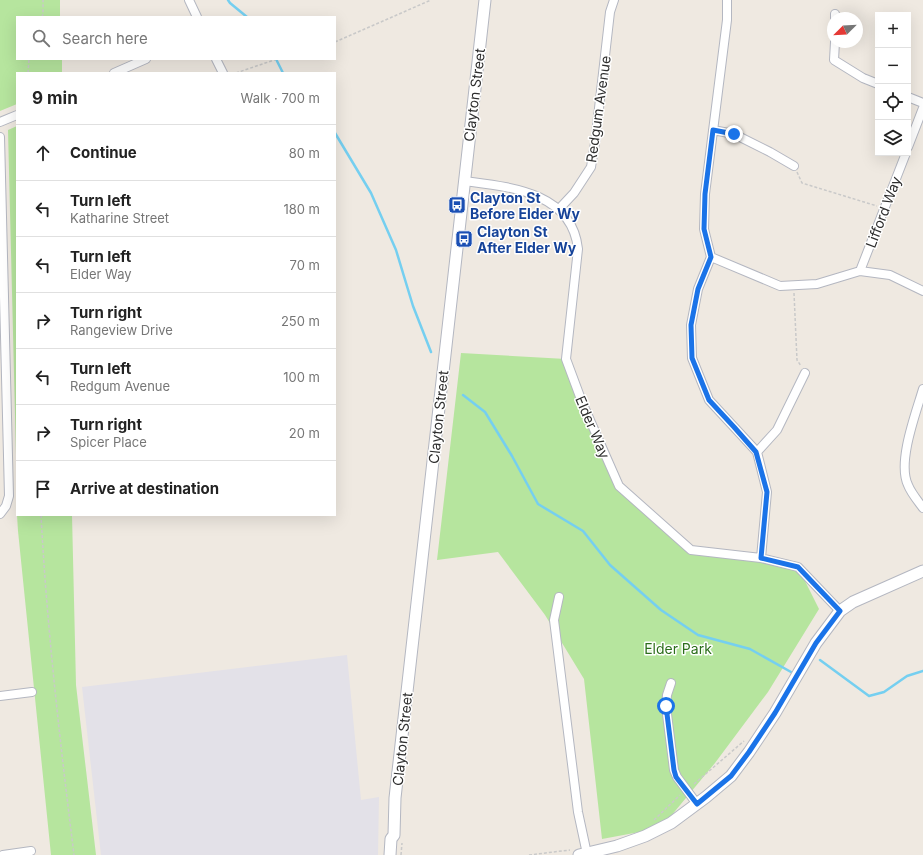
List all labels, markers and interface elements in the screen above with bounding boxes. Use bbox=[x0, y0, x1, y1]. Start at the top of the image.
north arrow bbox=[827, 12, 863, 48]
map controls bbox=[875, 12, 911, 156]
button: + bbox=[875, 12, 911, 48]
search box bbox=[16, 16, 336, 60]
icon: search bbox=[30, 27, 52, 49]
text: Search here bbox=[62, 29, 148, 48]
street label: Clayton Street bbox=[460, 47, 488, 143]
button: − bbox=[875, 48, 911, 84]
street label: Redgum Avenue bbox=[582, 54, 614, 164]
button: locate bbox=[875, 84, 911, 120]
text: 9 min bbox=[32, 88, 78, 108]
text: Walk · 700 m bbox=[241, 90, 320, 106]
button: layers bbox=[875, 120, 911, 156]
route end bbox=[725, 125, 743, 143]
icon: ahead bbox=[32, 142, 54, 164]
text: Continue bbox=[70, 143, 137, 162]
text: 80 m bbox=[289, 145, 320, 161]
street label: Lifford Way bbox=[862, 174, 904, 250]
place label: Clayton St Before Elder Wy bbox=[470, 189, 580, 222]
text: Turn left bbox=[70, 191, 131, 210]
bus stop icon: Clayton St Before Elder Wy bbox=[447, 195, 467, 215]
icon: left bbox=[32, 198, 54, 220]
text: 180 m bbox=[283, 201, 320, 217]
text: Katharine Street bbox=[70, 210, 169, 226]
place label: Clayton St After Elder Wy bbox=[477, 223, 577, 256]
bus stop icon: Clayton St After Elder Wy bbox=[454, 229, 474, 249]
text: Turn left bbox=[70, 247, 131, 266]
icon: left bbox=[32, 254, 54, 276]
text: 70 m bbox=[290, 257, 320, 273]
text: Elder Way bbox=[70, 266, 132, 282]
text: Turn right bbox=[70, 303, 142, 322]
icon: right bbox=[32, 310, 54, 332]
text: 250 m bbox=[281, 313, 320, 329]
text: Rangeview Drive bbox=[70, 322, 173, 338]
text: Turn left bbox=[70, 359, 131, 378]
icon: left bbox=[32, 366, 54, 388]
text: 100 m bbox=[283, 369, 320, 385]
street label: Clayton Street bbox=[425, 369, 451, 465]
text: Redgum Avenue bbox=[70, 378, 170, 394]
street label: Elder Way bbox=[572, 393, 614, 461]
text: Turn right bbox=[70, 415, 142, 434]
icon: right bbox=[32, 422, 54, 444]
text: 20 m bbox=[289, 425, 320, 441]
text: Spicer Place bbox=[70, 434, 147, 450]
icon: arrive bbox=[32, 478, 54, 500]
text: Arrive at destination bbox=[70, 479, 219, 498]
park label: Elder Park bbox=[644, 640, 712, 657]
street label: Clayton Street bbox=[389, 691, 415, 787]
route start bbox=[657, 697, 675, 715]

